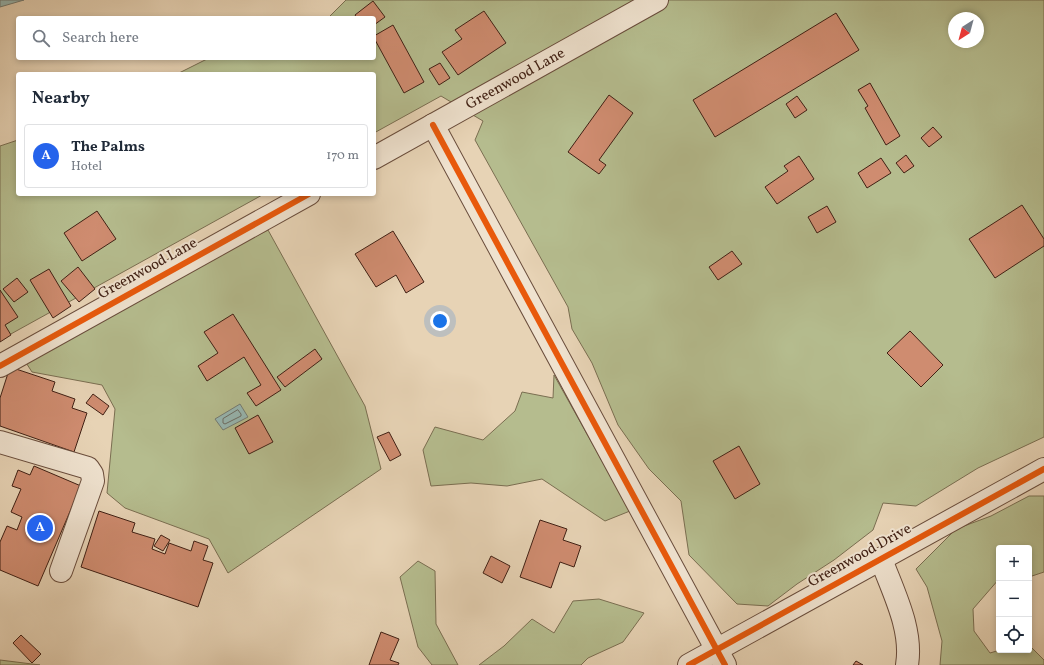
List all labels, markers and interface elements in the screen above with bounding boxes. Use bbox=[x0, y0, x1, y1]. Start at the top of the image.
north arrow bbox=[948, 12, 984, 48]
search box bbox=[16, 16, 376, 60]
icon: search bbox=[30, 27, 52, 49]
text: Search here bbox=[62, 28, 139, 49]
street label: Greenwood Lane bbox=[462, 43, 569, 115]
text: Nearby bbox=[32, 87, 90, 110]
text: The Palms bbox=[71, 137, 145, 158]
text: A bbox=[41, 147, 51, 165]
text: 170 m bbox=[326, 147, 359, 165]
text: Hotel bbox=[71, 158, 102, 176]
street label: Greenwood Lane bbox=[95, 233, 201, 305]
your location bbox=[430, 311, 450, 331]
pin: A bbox=[27, 513, 53, 543]
street label: Greenwood Drive bbox=[804, 519, 916, 593]
map controls bbox=[996, 545, 1032, 653]
button: + bbox=[996, 545, 1032, 581]
button: − bbox=[996, 581, 1032, 617]
button: locate bbox=[996, 617, 1032, 653]

